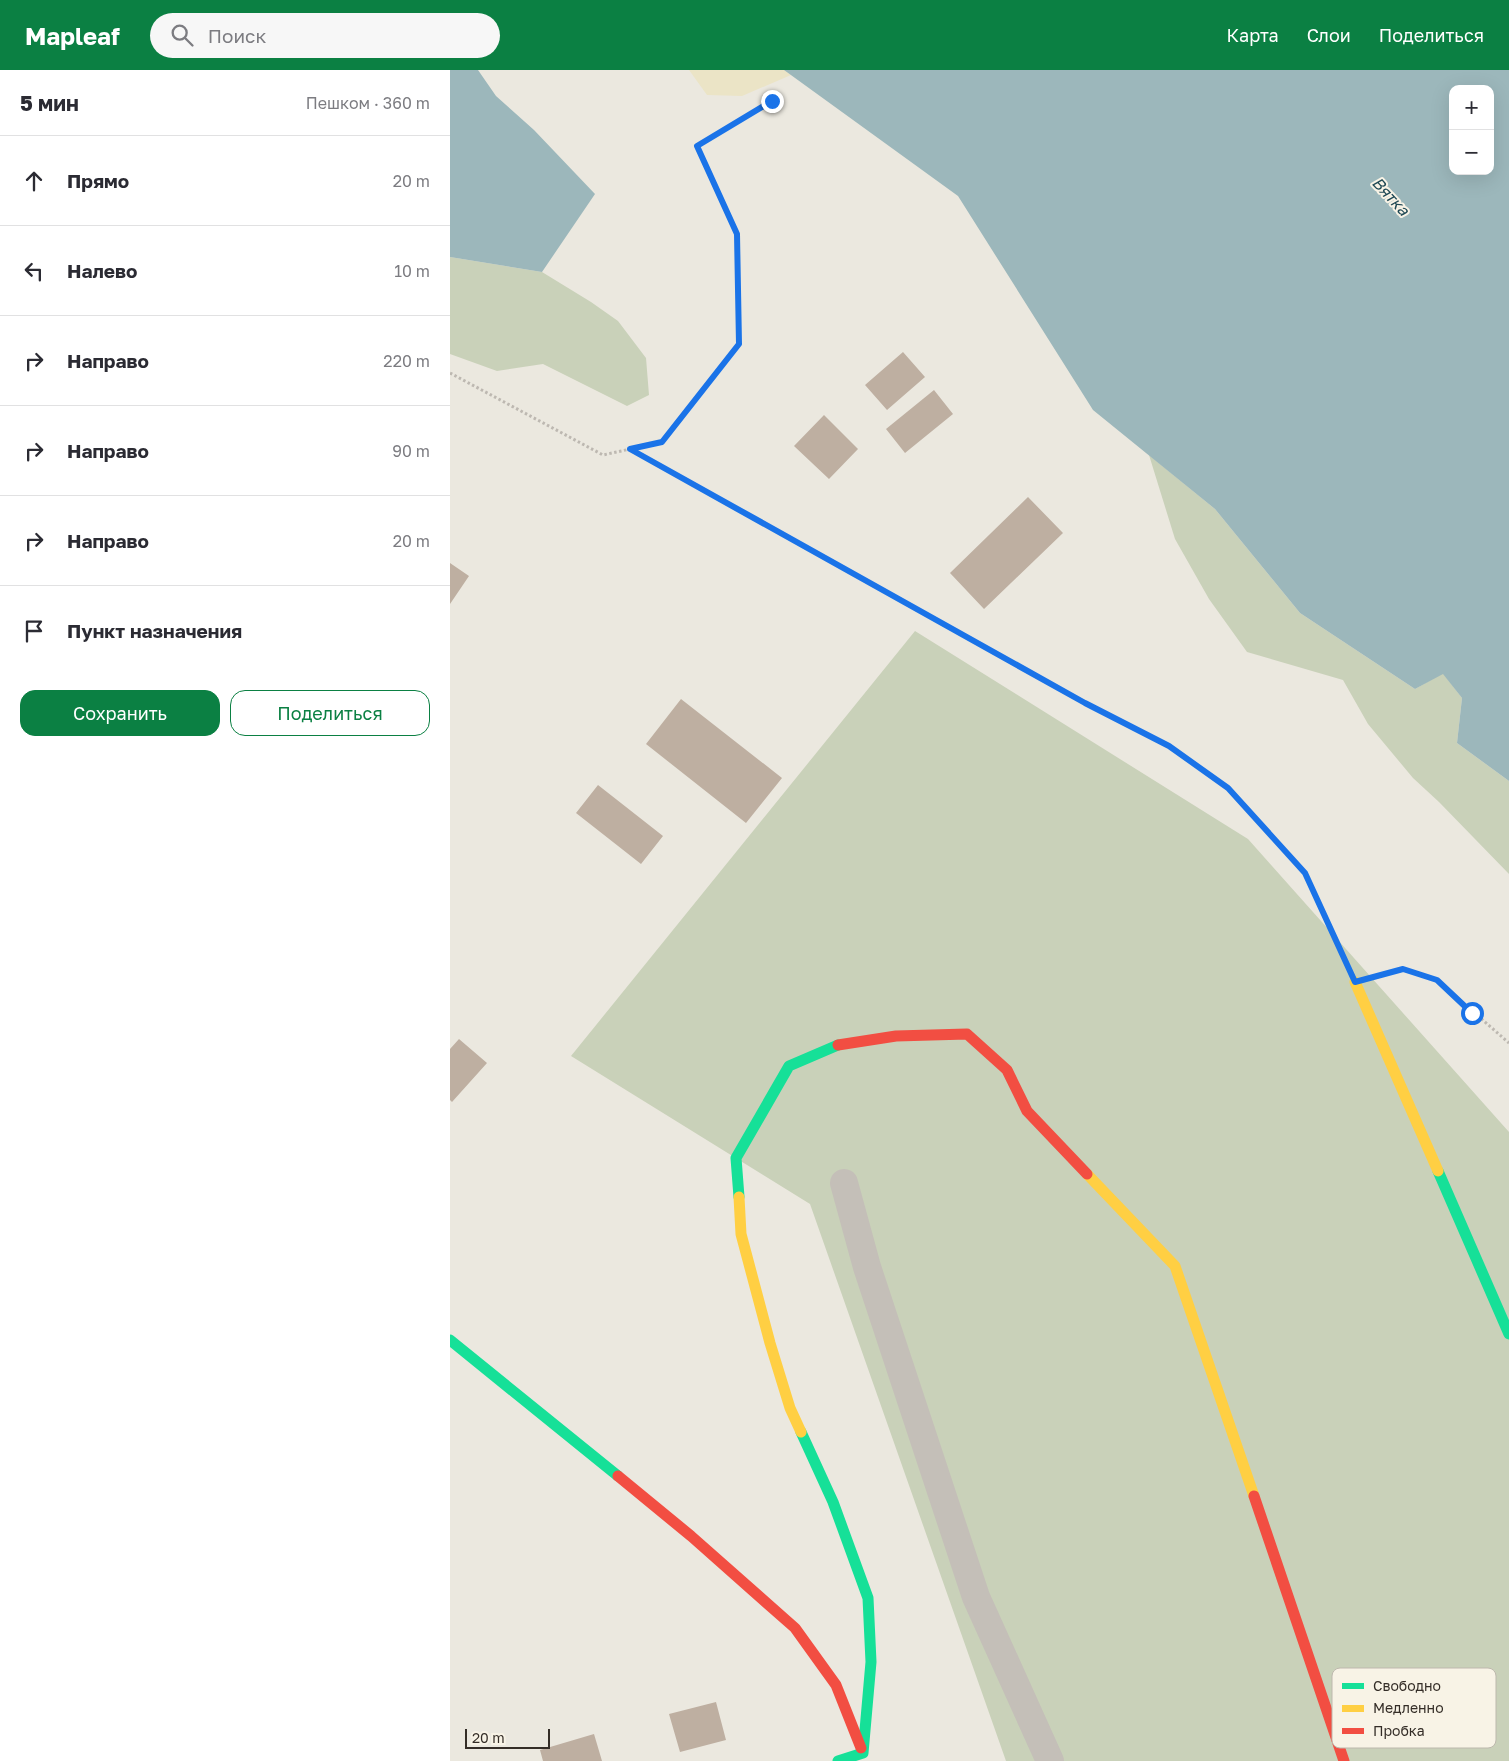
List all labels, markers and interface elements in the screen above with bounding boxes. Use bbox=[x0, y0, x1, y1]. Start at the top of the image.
search box bbox=[150, 13, 500, 58]
text: Mapleaf bbox=[25, 21, 120, 50]
icon: search bbox=[168, 21, 196, 49]
text: Поиск bbox=[208, 24, 266, 47]
text: Карта bbox=[1227, 24, 1279, 46]
text: Слои bbox=[1307, 24, 1351, 46]
text: Поделиться bbox=[1379, 24, 1484, 46]
map controls bbox=[1449, 85, 1494, 175]
button: + bbox=[1449, 85, 1494, 130]
text: 5 мин bbox=[20, 90, 79, 116]
route end bbox=[761, 90, 784, 113]
text: Пешком · 360 m bbox=[306, 93, 430, 113]
button: − bbox=[1449, 130, 1494, 175]
icon: ahead bbox=[20, 167, 48, 195]
text: Прямо bbox=[67, 169, 129, 192]
text: 20 m bbox=[393, 171, 430, 191]
water label: Вятка bbox=[1368, 173, 1415, 220]
icon: left bbox=[20, 257, 48, 285]
text: Налево bbox=[67, 259, 137, 282]
text: 10 m bbox=[394, 261, 430, 281]
icon: right bbox=[20, 347, 48, 375]
text: Направо bbox=[67, 349, 149, 372]
text: 220 m bbox=[383, 351, 430, 371]
icon: right bbox=[20, 437, 48, 465]
text: Направо bbox=[67, 439, 149, 462]
text: 90 m bbox=[392, 441, 430, 461]
icon: right bbox=[20, 527, 48, 555]
text: Направо bbox=[67, 529, 149, 552]
text: 20 m bbox=[393, 531, 430, 551]
icon: arrive bbox=[20, 617, 48, 645]
text: Пункт назначения bbox=[67, 619, 242, 642]
button: Сохранить bbox=[20, 690, 220, 736]
button: Поделиться bbox=[230, 690, 430, 736]
route start bbox=[1461, 1002, 1484, 1025]
legend bbox=[1332, 1668, 1496, 1748]
text: Свободно bbox=[1373, 1677, 1441, 1694]
text: Медленно bbox=[1373, 1699, 1444, 1716]
text: Пробка bbox=[1373, 1722, 1425, 1739]
scale bar bbox=[465, 1726, 550, 1749]
text: 20 m bbox=[472, 1729, 505, 1746]

